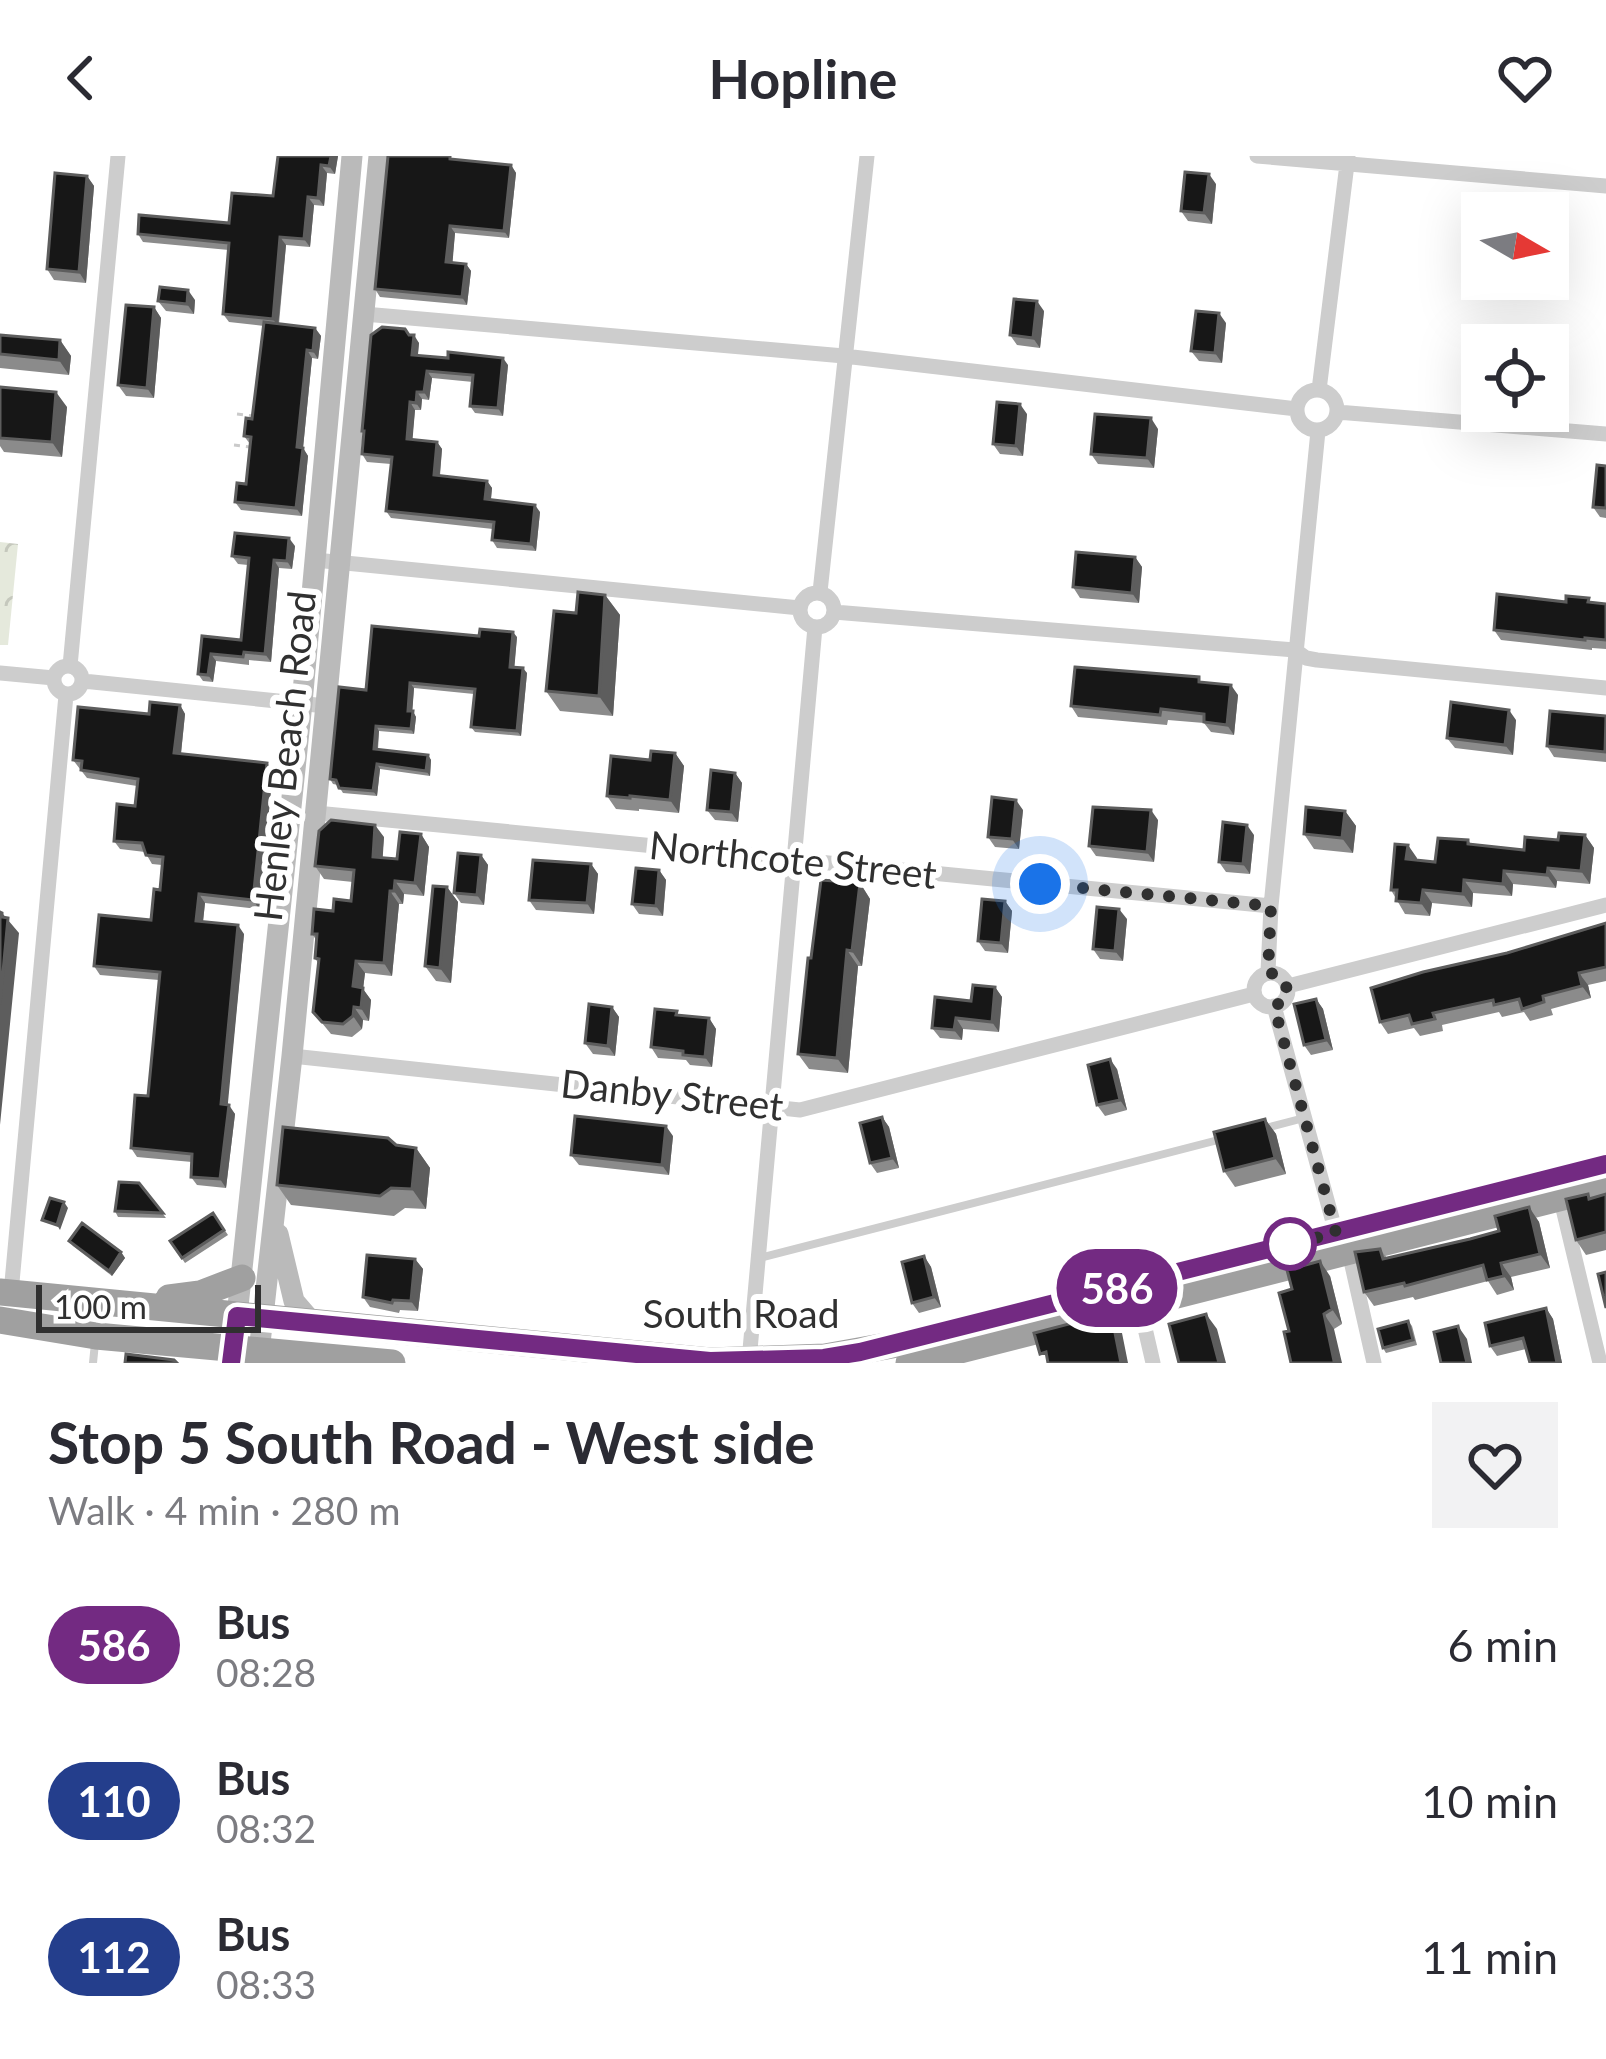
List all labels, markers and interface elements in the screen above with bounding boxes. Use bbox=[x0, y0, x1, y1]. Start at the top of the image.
icon: back bbox=[48, 45, 114, 111]
icon: heart bbox=[1492, 45, 1558, 111]
text: Hopline bbox=[709, 46, 897, 111]
north arrow bbox=[1461, 192, 1569, 300]
map controls bbox=[1461, 192, 1569, 432]
button: locate bbox=[1461, 324, 1569, 432]
street label: Henley Beach Road bbox=[244, 589, 324, 923]
street label: Northcote Street bbox=[647, 821, 939, 897]
your location bbox=[1010, 854, 1070, 914]
street label: Danby Street bbox=[559, 1059, 786, 1129]
unlabelled marker bbox=[1265, 1219, 1315, 1269]
line badge: 586 bbox=[1048, 1249, 1186, 1327]
text: 586 bbox=[1080, 1263, 1154, 1313]
scale bar bbox=[36, 1279, 261, 1332]
text: 100 m bbox=[54, 1286, 147, 1326]
street label: South Road bbox=[642, 1290, 840, 1336]
button: heart bbox=[1432, 1402, 1558, 1528]
text: Stop 5 South Road - West side bbox=[48, 1408, 815, 1476]
text: Walk · 4 min · 280 m bbox=[48, 1487, 401, 1533]
text: Bus bbox=[216, 1595, 290, 1649]
text: 6 min bbox=[1447, 1618, 1558, 1672]
text: 586 bbox=[77, 1620, 151, 1670]
text: 08:28 bbox=[216, 1649, 316, 1695]
text: Bus bbox=[216, 1751, 290, 1805]
text: 10 min bbox=[1421, 1774, 1558, 1828]
text: 110 bbox=[77, 1776, 151, 1826]
text: 08:32 bbox=[216, 1805, 316, 1851]
text: Bus bbox=[216, 1907, 290, 1961]
text: 11 min bbox=[1421, 1930, 1558, 1984]
text: 112 bbox=[77, 1932, 151, 1982]
text: 08:33 bbox=[216, 1961, 316, 2007]

